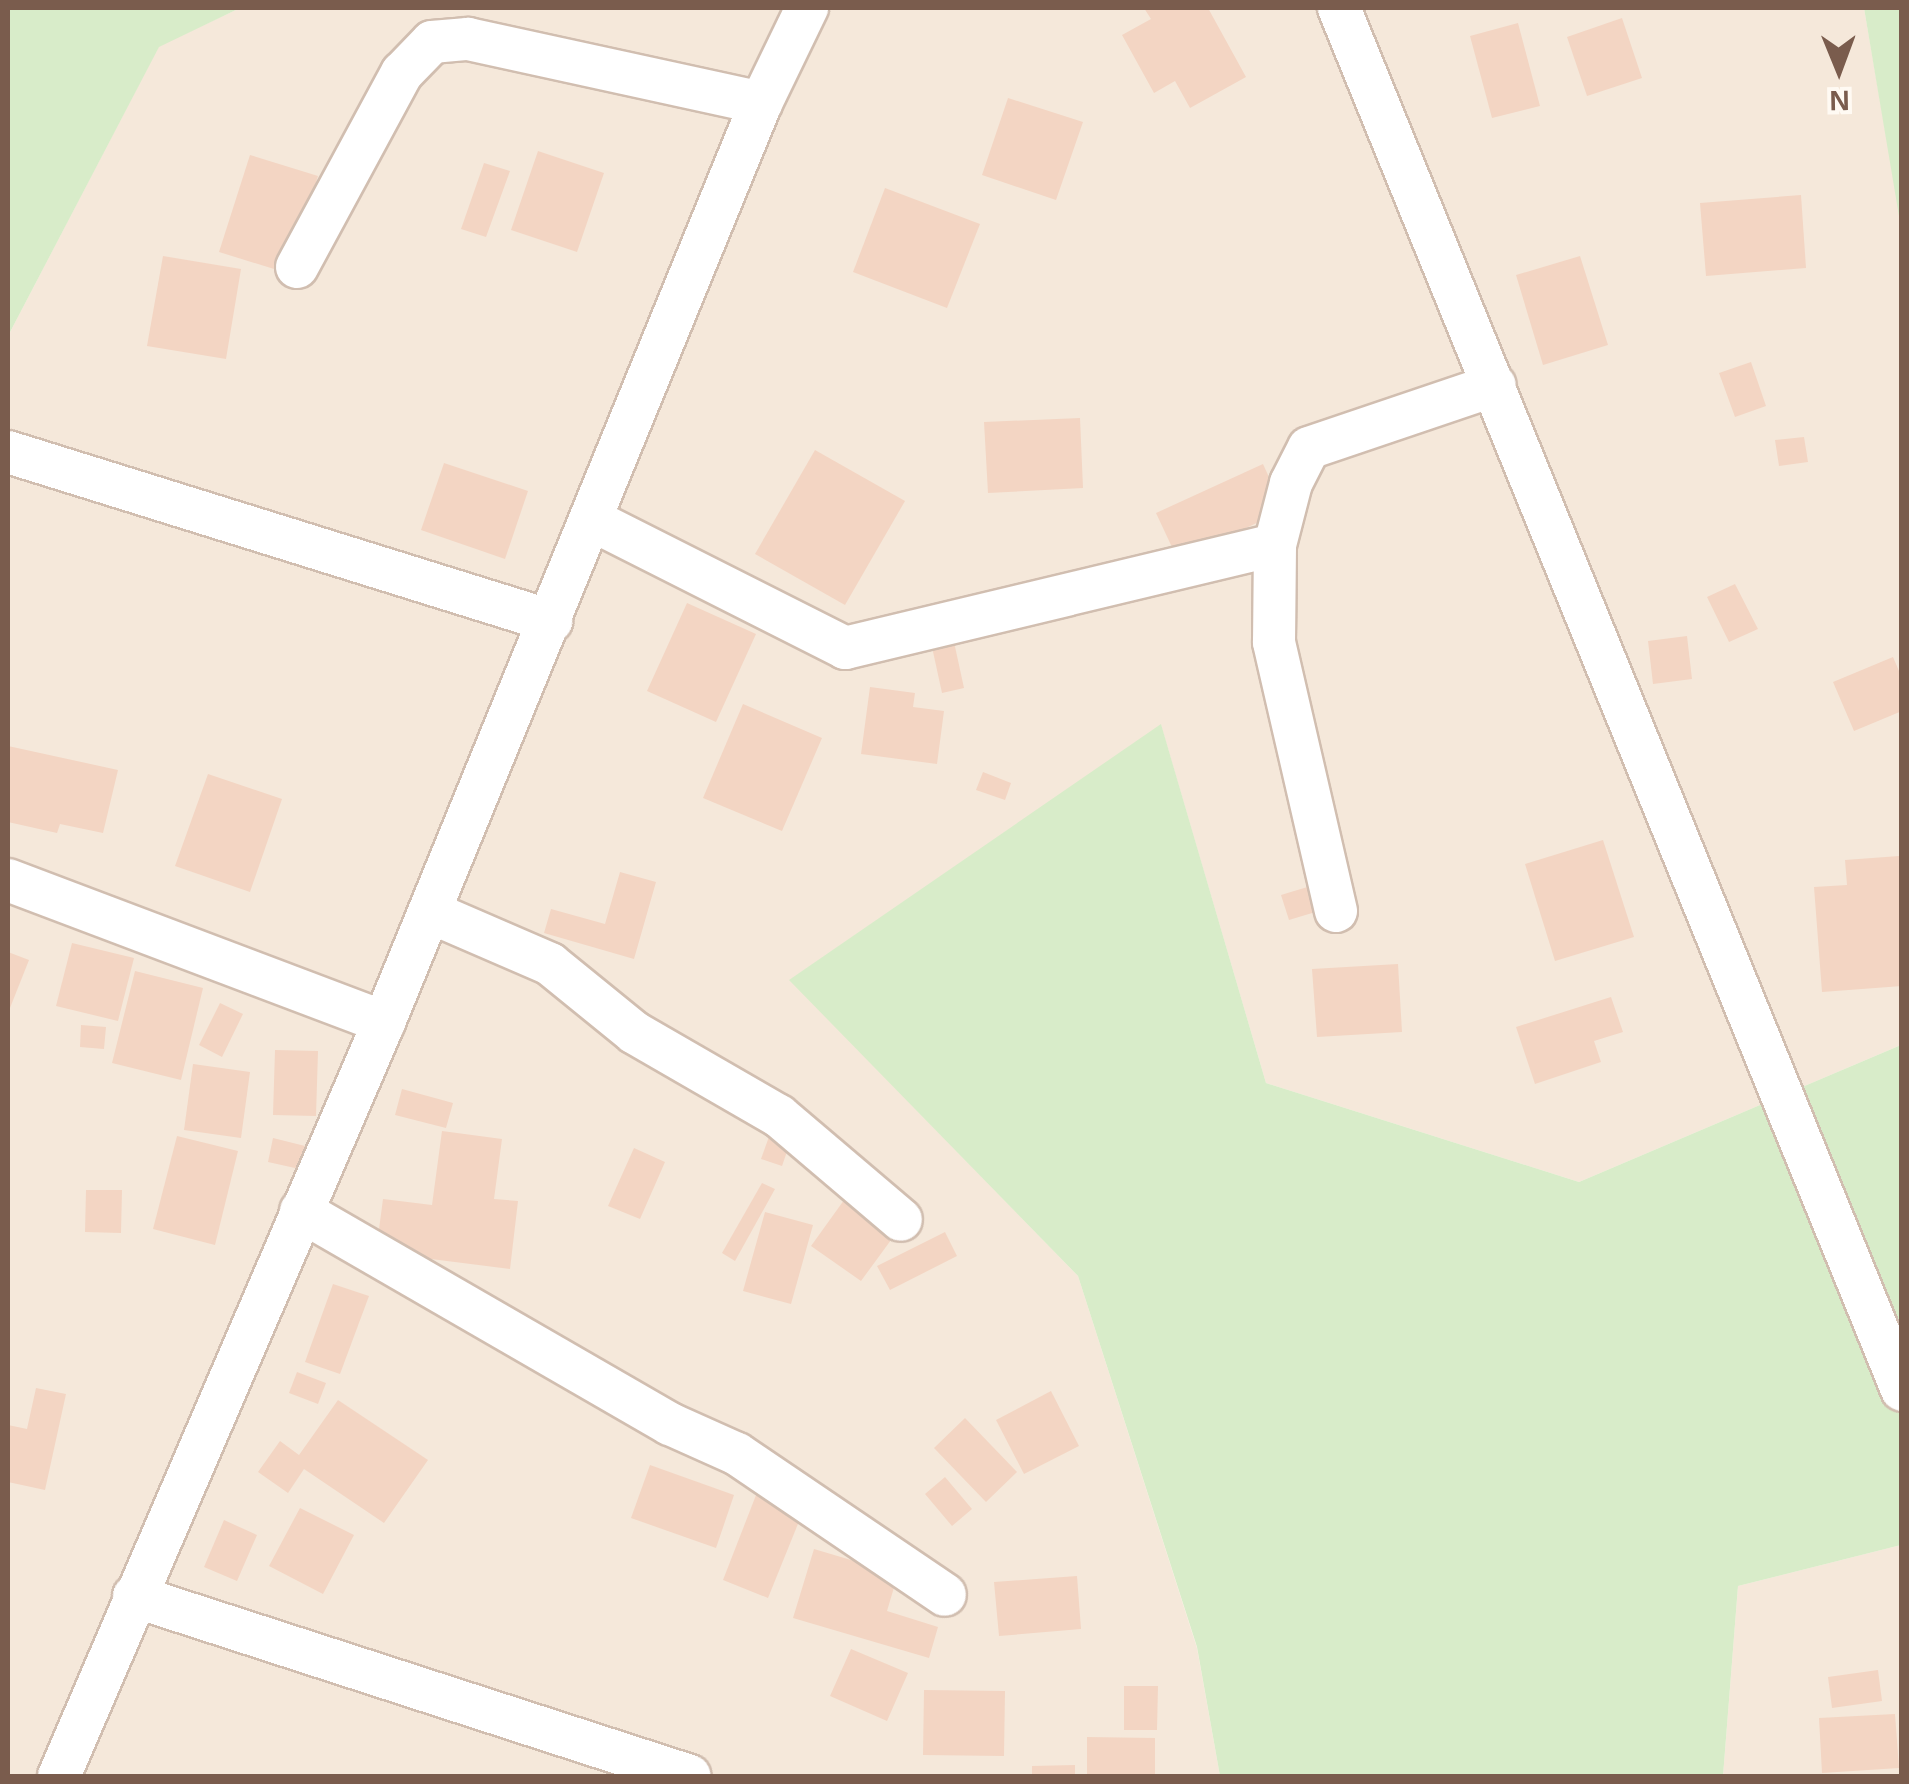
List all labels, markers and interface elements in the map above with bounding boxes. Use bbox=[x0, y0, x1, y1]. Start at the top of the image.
north arrow bbox=[1789, 20, 1889, 120]
text: N bbox=[1829, 85, 1850, 116]

